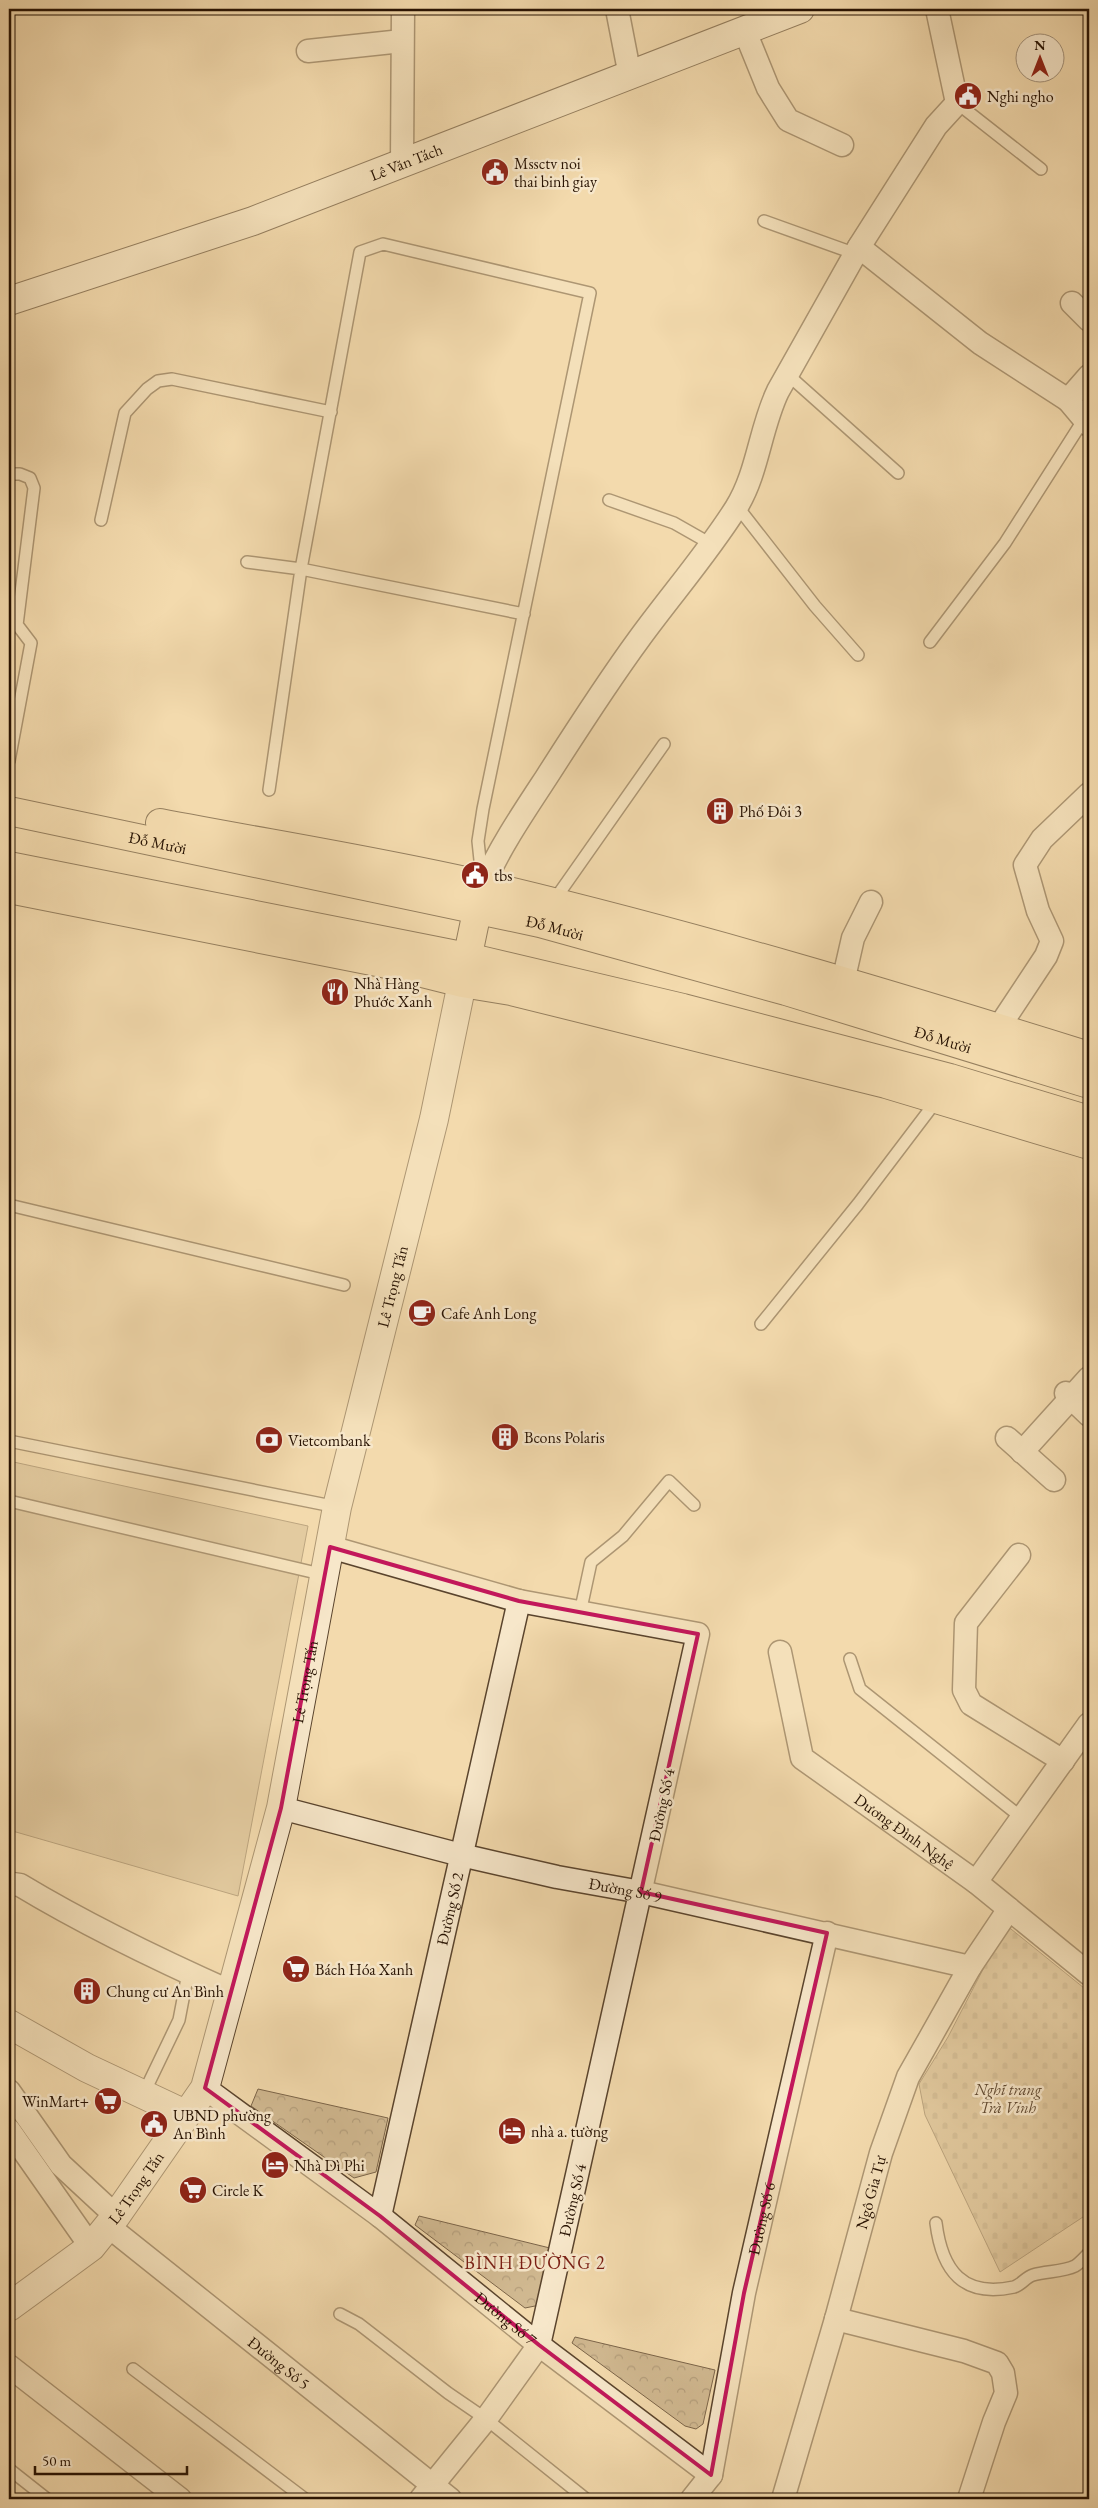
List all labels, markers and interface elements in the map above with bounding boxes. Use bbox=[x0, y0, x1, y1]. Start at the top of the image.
north arrow bbox=[1016, 32, 1066, 82]
text: N bbox=[1034, 36, 1046, 54]
public building icon: Nghi ngho bbox=[953, 81, 983, 111]
place label: Nghi ngho bbox=[987, 86, 1054, 107]
street label: Lê Văn Tách bbox=[367, 139, 446, 186]
place label: Mssctv noi thai binh giay bbox=[514, 153, 598, 192]
public building icon: Mssctv noi thai binh giay bbox=[480, 157, 510, 187]
building icon: Phố Đôi 3 bbox=[705, 796, 735, 826]
place label: Phố Đôi 3 bbox=[739, 801, 802, 822]
street label: Đỗ Mười bbox=[127, 827, 189, 859]
public building icon: tbs bbox=[460, 860, 490, 890]
place label: tbs bbox=[494, 865, 512, 886]
street label: Đỗ Mười bbox=[524, 910, 586, 946]
place label: Nhà Hàng Phước Xanh bbox=[354, 973, 432, 1012]
restaurant icon: Nhà Hàng Phước Xanh bbox=[320, 977, 350, 1007]
street label: Đỗ Mười bbox=[912, 1021, 974, 1058]
street label: Lê Trọng Tấn bbox=[372, 1243, 413, 1330]
cafe icon: Cafe Anh Long bbox=[407, 1298, 437, 1328]
place label: Cafe Anh Long bbox=[441, 1303, 538, 1324]
building icon: Bcons Polaris bbox=[490, 1422, 520, 1452]
bank icon: Vietcombank bbox=[254, 1425, 284, 1455]
place label: Bcons Polaris bbox=[524, 1427, 605, 1448]
place label: Vietcombank bbox=[288, 1430, 371, 1451]
street label: Lê Trọng Tấn bbox=[287, 1638, 323, 1725]
street label: Đường Số 4 bbox=[644, 1766, 680, 1843]
street label: Dương Đình Nghệ bbox=[850, 1789, 958, 1874]
street label: Đường Số 2 bbox=[432, 1870, 468, 1947]
street label: Đường Số 9 bbox=[587, 1873, 664, 1908]
supermarket icon: Bách Hóa Xanh bbox=[281, 1954, 311, 1984]
place label: Bách Hóa Xanh bbox=[315, 1959, 413, 1980]
building icon: Chung cư An Bình bbox=[72, 1976, 102, 2006]
place label: Chung cư An Bình bbox=[106, 1981, 224, 2002]
park label: Nghĩ trang Trà Vinh bbox=[974, 2079, 1043, 2118]
supermarket icon: WinMart+ bbox=[93, 2086, 123, 2116]
place label: WinMart+ bbox=[22, 2091, 89, 2112]
place label: UBND phường An Bình bbox=[172, 2105, 272, 2144]
public building icon: UBND phường An Bình bbox=[139, 2109, 169, 2139]
hotel icon: nhà a. tường bbox=[497, 2116, 527, 2146]
place label: nhà a. tường bbox=[531, 2121, 609, 2142]
street label: Lê Trọng Tấn bbox=[104, 2147, 169, 2229]
hotel icon: Nhà Dì Phi bbox=[260, 2150, 290, 2180]
street label: Ngô Gia Tự bbox=[851, 2153, 891, 2232]
place label: Nhà Dì Phi bbox=[294, 2155, 365, 2176]
street label: Đường Số 4 bbox=[554, 2161, 591, 2239]
supermarket icon: Circle K bbox=[178, 2175, 208, 2205]
place label: Circle K bbox=[212, 2180, 264, 2201]
street label: Đường Số 6 bbox=[743, 2180, 780, 2257]
district label: BÌNH ĐƯỜNG 2 bbox=[464, 2251, 606, 2274]
street label: Đường Số 7 bbox=[470, 2287, 541, 2350]
street label: Đường Số 5 bbox=[243, 2332, 314, 2394]
scale bar bbox=[35, 2443, 188, 2475]
text: 50 m bbox=[42, 2451, 71, 2470]

